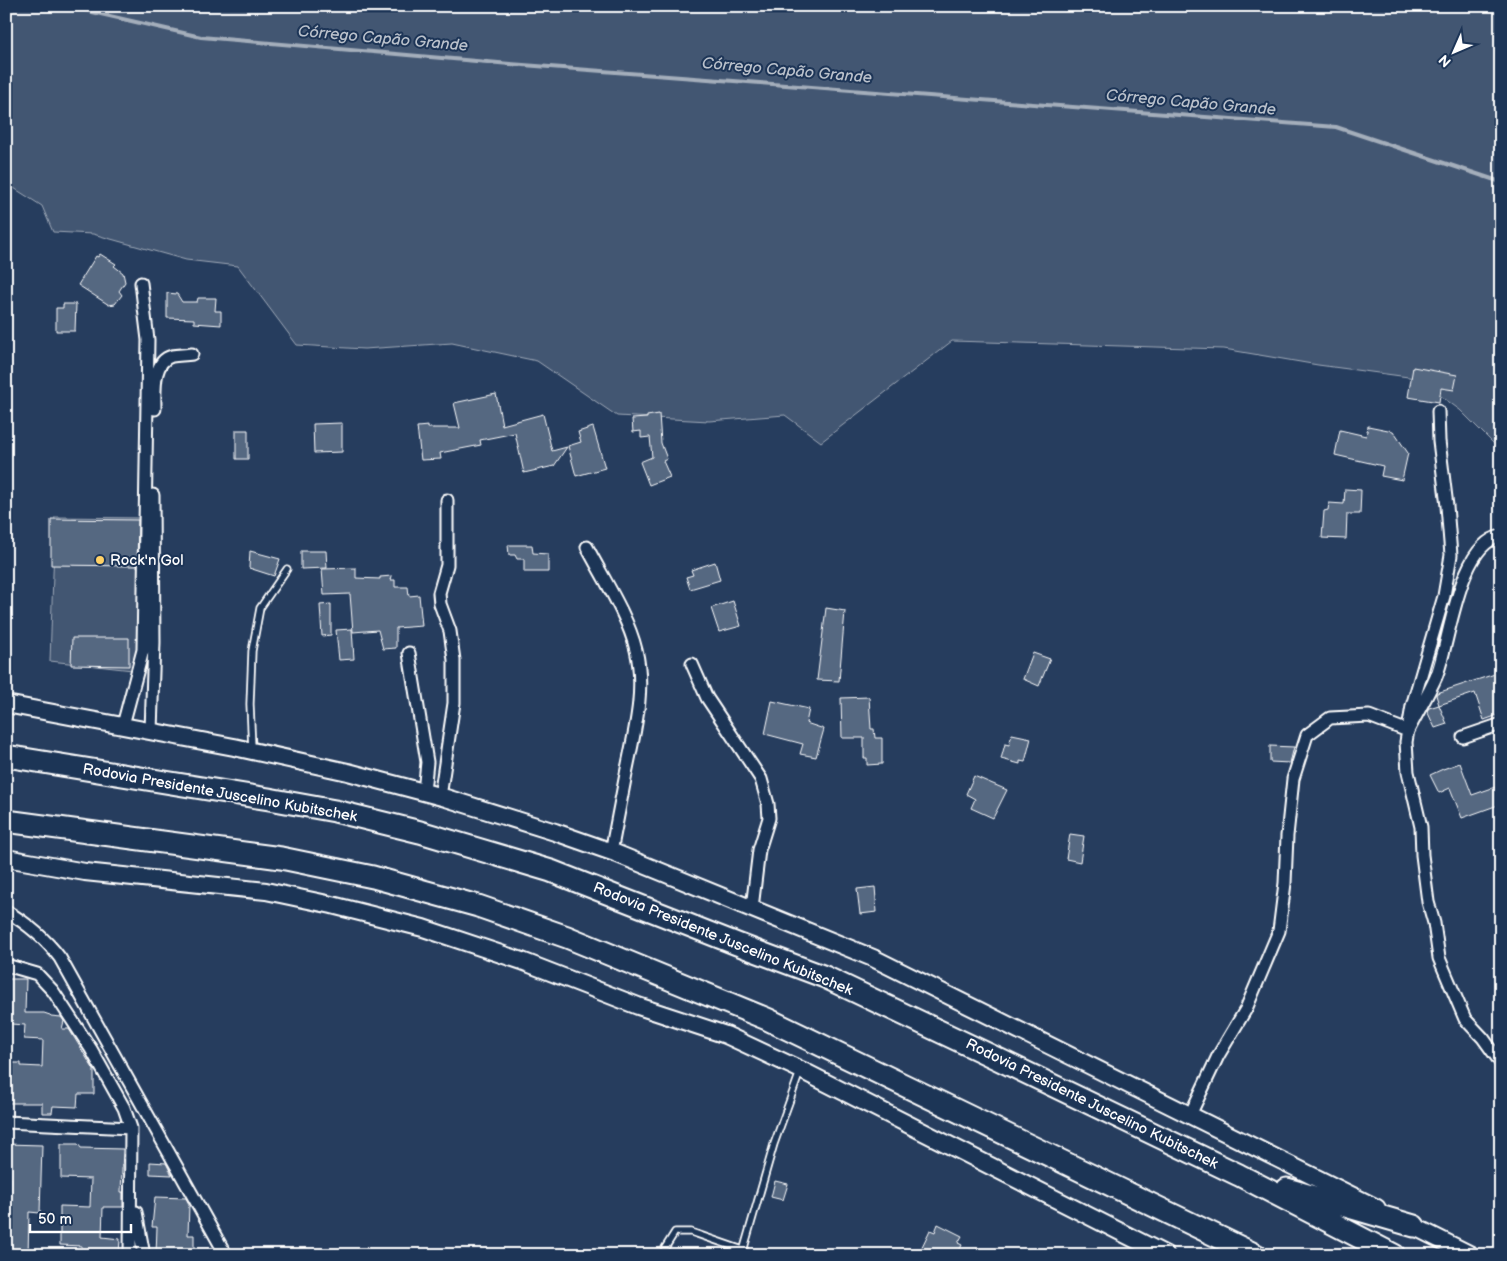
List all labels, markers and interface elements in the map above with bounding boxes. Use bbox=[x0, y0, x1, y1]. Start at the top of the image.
water label: Córrego Capão Grande bbox=[297, 22, 469, 56]
north arrow bbox=[1430, 28, 1480, 78]
text: N bbox=[1435, 51, 1455, 71]
water label: Córrego Capão Grande bbox=[701, 54, 873, 88]
water label: Córrego Capão Grande bbox=[1105, 86, 1277, 120]
place label: Rock'n Gol bbox=[110, 551, 184, 570]
marker: Rock'n Gol bbox=[94, 554, 106, 566]
street label: Rodovia Presidente Juscelino Kubitschek bbox=[81, 759, 359, 827]
street label: Rodovia Presidente Juscelino Kubitschek bbox=[590, 878, 856, 1000]
street label: Rodovia Presidente Juscelino Kubitschek bbox=[963, 1034, 1222, 1174]
scale bar bbox=[30, 1201, 131, 1233]
text: 50 m bbox=[38, 1210, 72, 1229]

